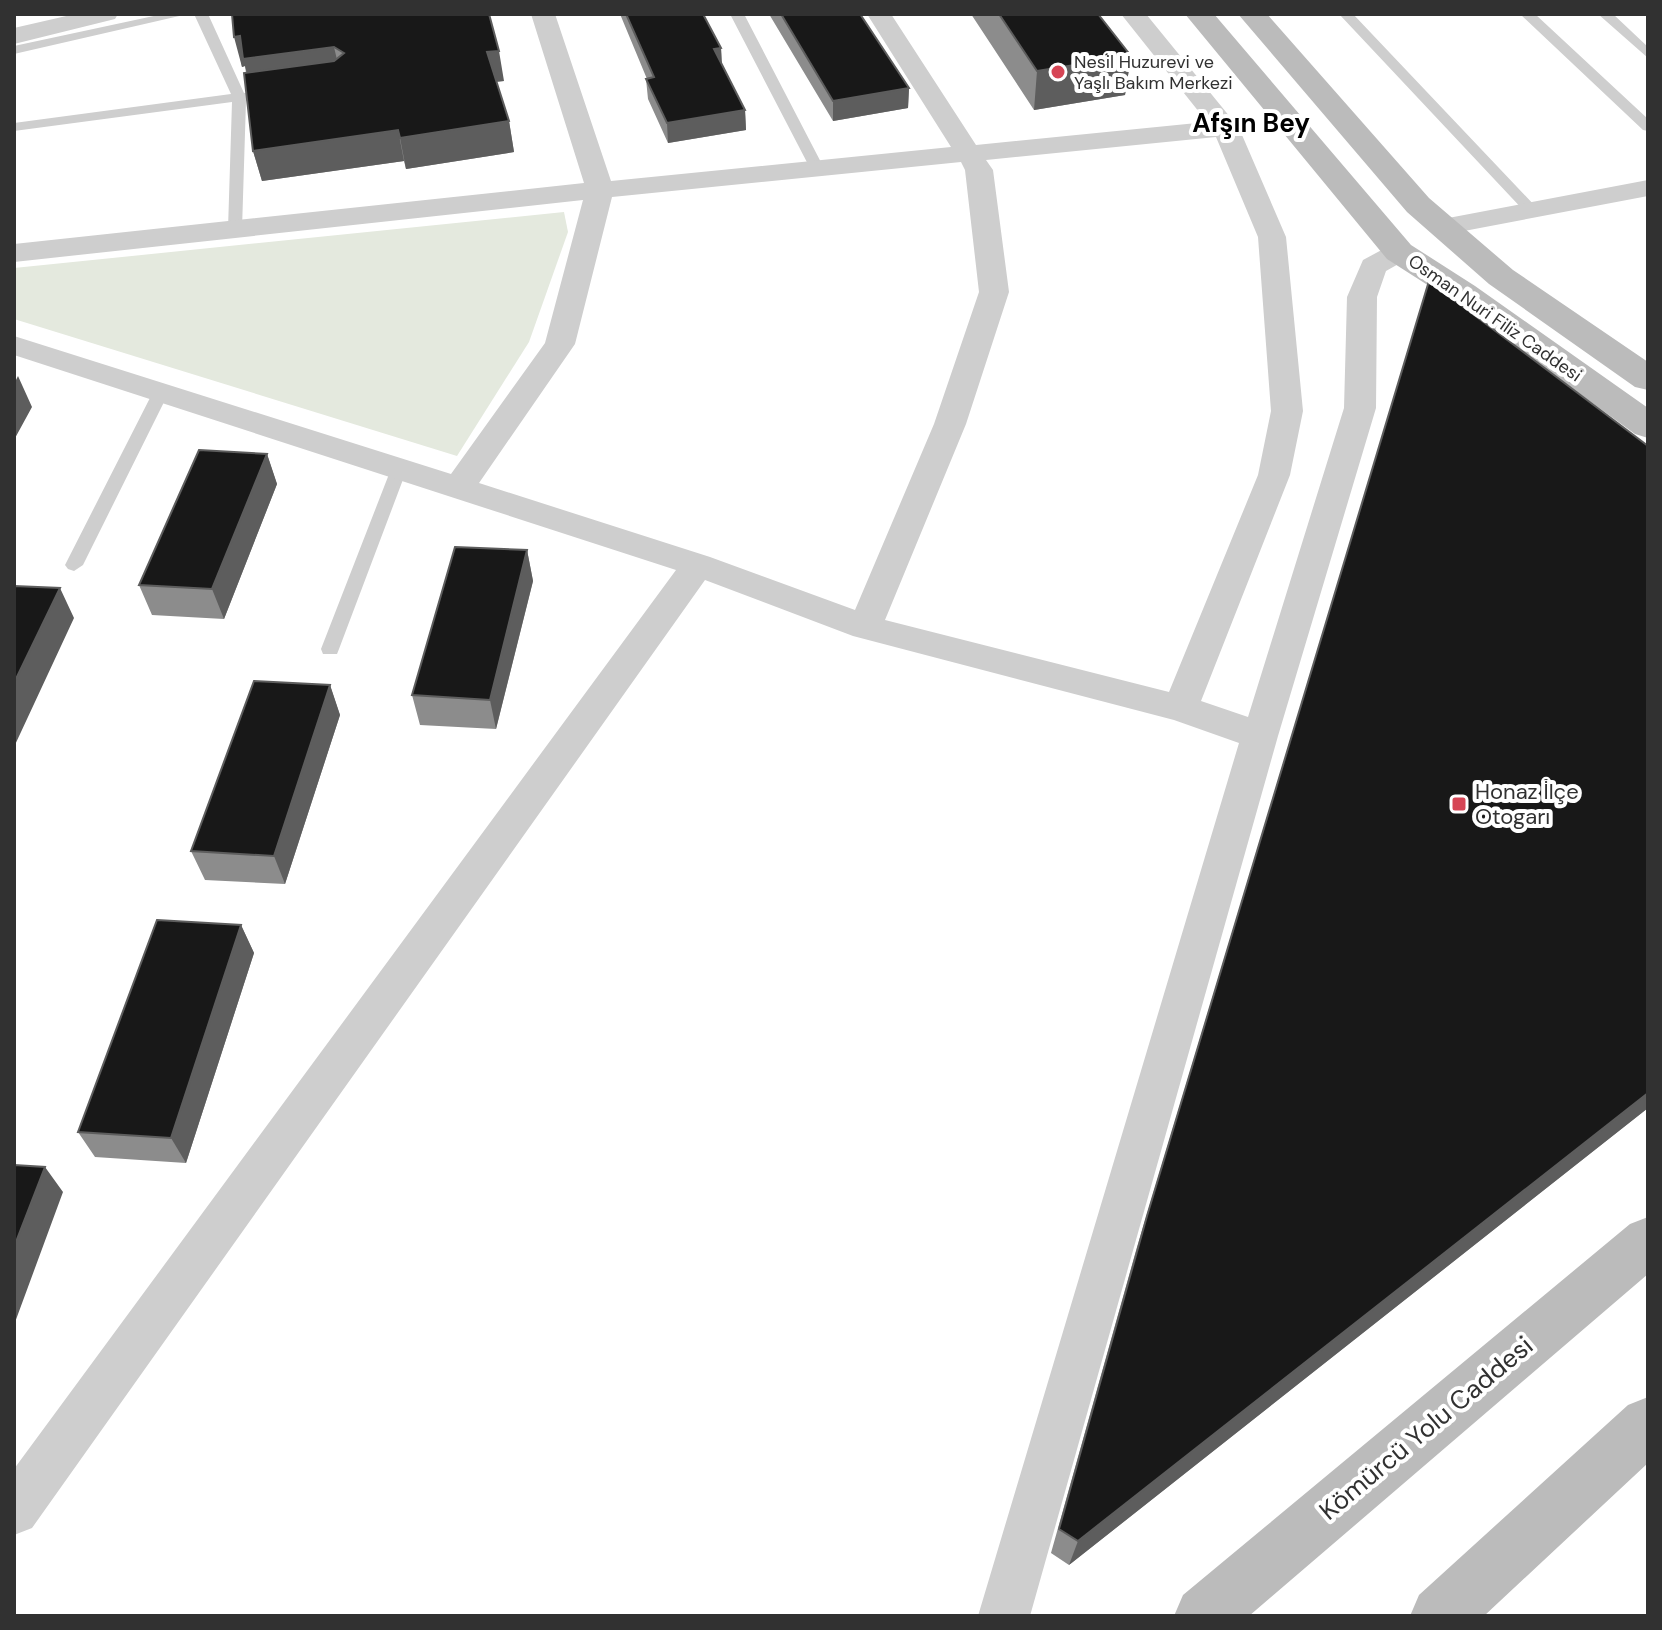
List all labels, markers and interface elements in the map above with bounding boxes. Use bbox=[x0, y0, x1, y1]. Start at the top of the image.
place label: Nesil Huzurevi ve Yaşlı Bakım Merkezi bbox=[1074, 50, 1233, 95]
marker: Nesil Huzurevi ve Yaşlı Bakım Merkezi bbox=[1049, 63, 1067, 81]
district label: Afşın Bey bbox=[1192, 106, 1310, 140]
street label: Osman Nuri Filiz Caddesi bbox=[1403, 249, 1587, 387]
place label: Honaz İlçe Otogarı bbox=[1475, 777, 1579, 831]
marker: Honaz İlçe Otogarı bbox=[1450, 795, 1468, 813]
street label: Kömürcü Yolu Caddesi bbox=[1312, 1329, 1540, 1527]

